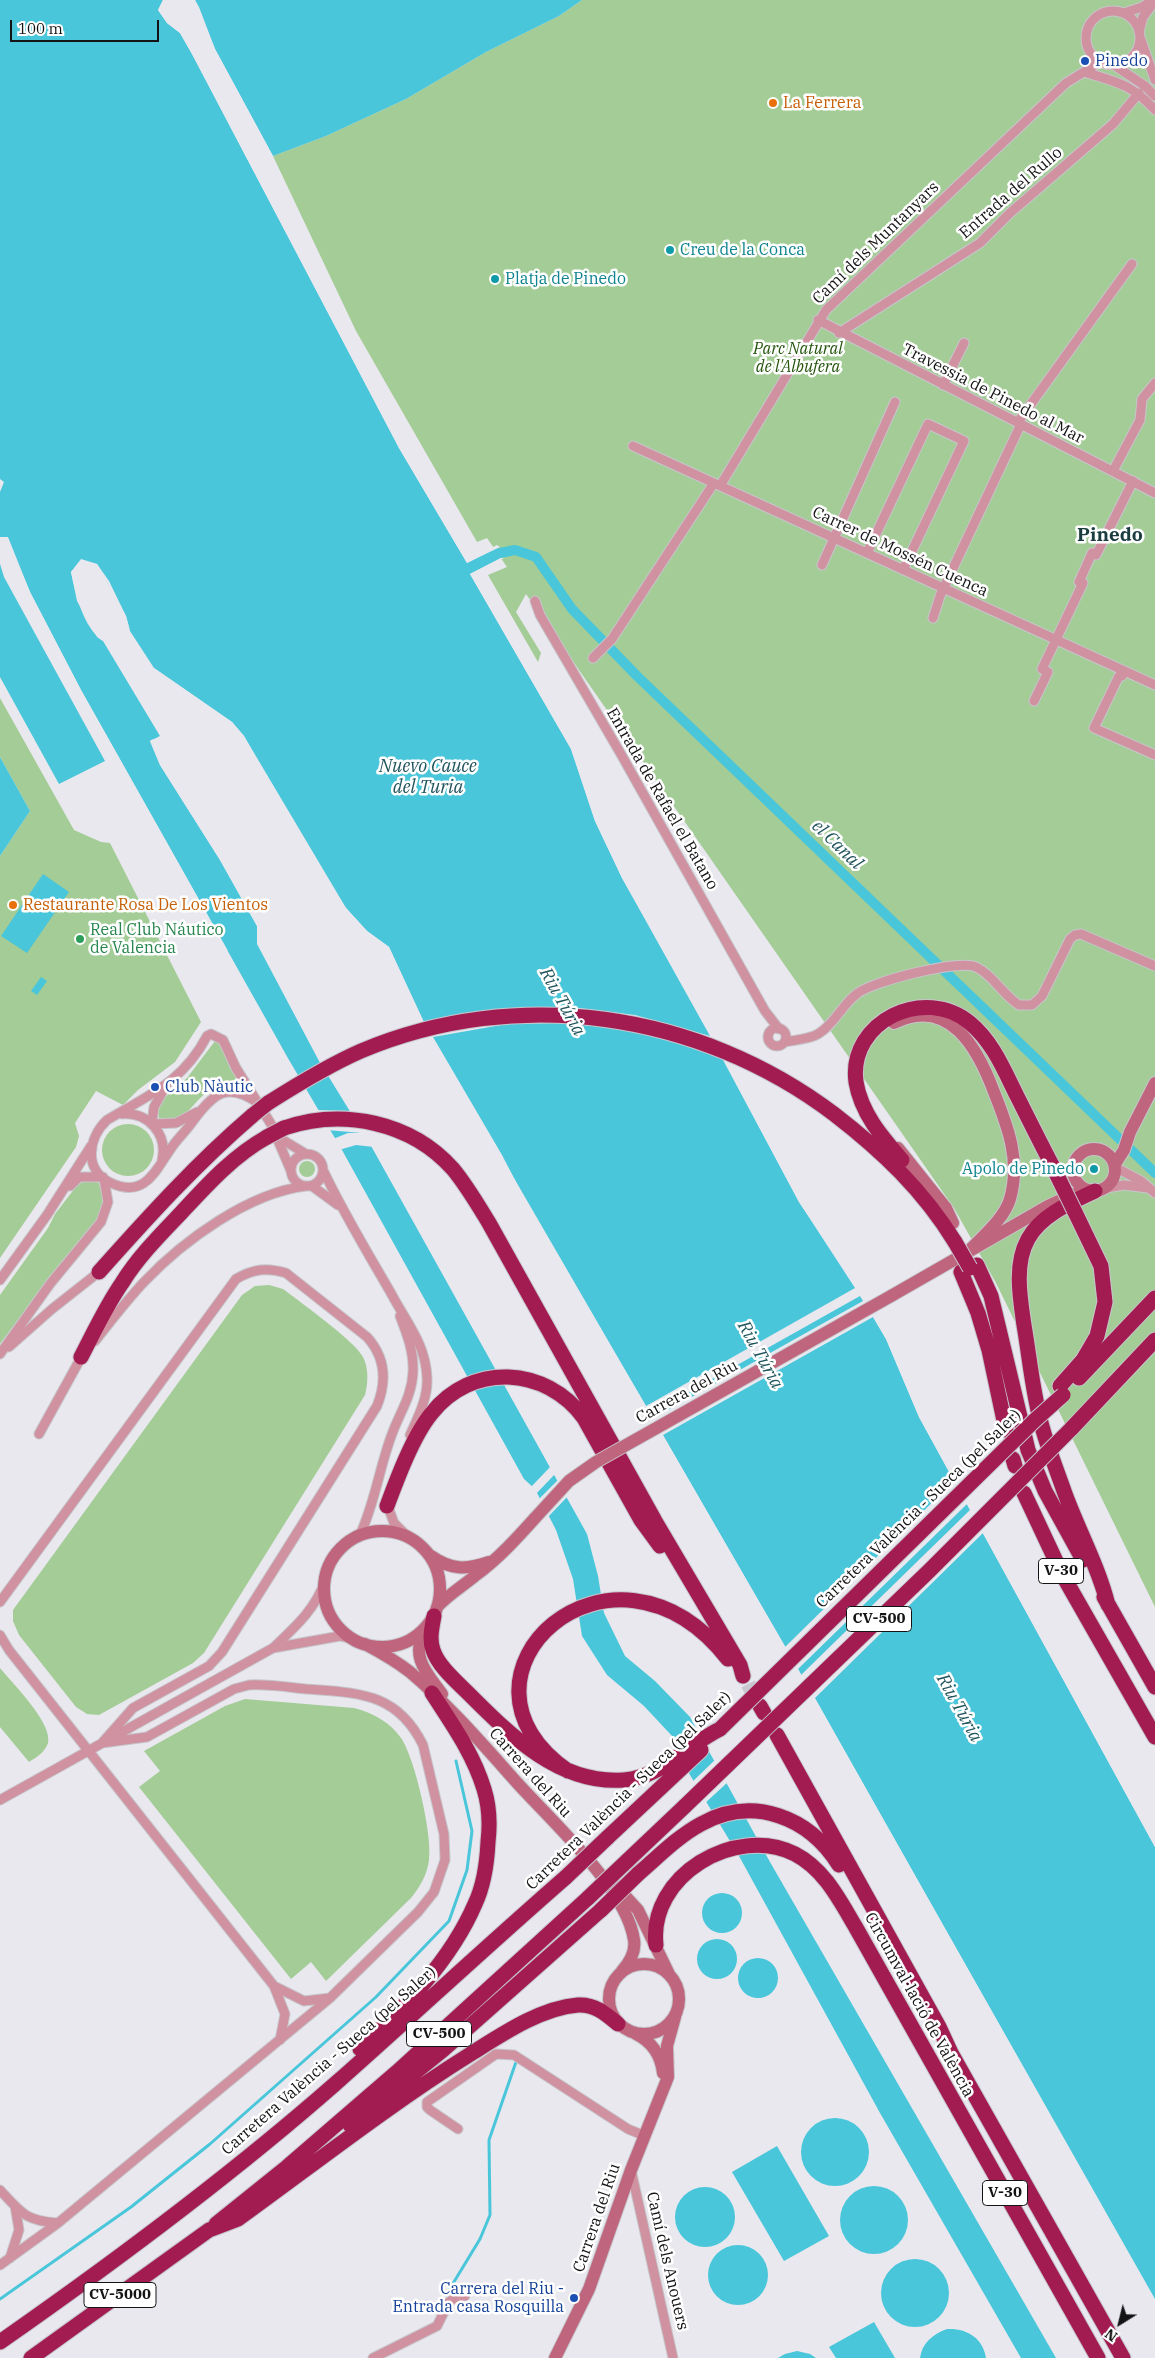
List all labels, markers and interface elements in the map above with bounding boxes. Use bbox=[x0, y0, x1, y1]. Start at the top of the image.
scale bar bbox=[12, 10, 161, 42]
text: 100 m bbox=[18, 19, 63, 38]
place label: Pinedo bbox=[1095, 51, 1148, 71]
marker: Pinedo bbox=[1079, 55, 1091, 67]
place label: La Ferrera bbox=[783, 93, 861, 113]
marker: La Ferrera bbox=[767, 97, 779, 109]
street label: Entrada del Rullo bbox=[956, 143, 1066, 243]
street label: Camí dels Muntanyars bbox=[809, 178, 943, 308]
place label: Creu de la Conca bbox=[680, 240, 805, 260]
marker: Creu de la Conca bbox=[664, 244, 676, 256]
place label: Platja de Pinedo bbox=[505, 269, 626, 289]
marker: Platja de Pinedo bbox=[489, 273, 501, 285]
park label: Parc Natural de l'Albufera bbox=[753, 339, 843, 377]
street label: Travessia de Pinedo al Mar bbox=[899, 340, 1087, 448]
street label: Carrer de Mossén Cuenca bbox=[809, 503, 991, 601]
district label: Pinedo bbox=[1077, 525, 1143, 547]
street label: Entrada de Rafael el Batano bbox=[602, 705, 722, 893]
water label: Nuevo Cauce del Turia bbox=[379, 756, 477, 799]
water label: el Canal bbox=[807, 816, 867, 874]
place label: Restaurante Rosa De Los Vientos bbox=[23, 895, 268, 915]
marker: Restaurante Rosa De Los Vientos bbox=[7, 899, 19, 911]
place label: Real Club Náutico de Valencia bbox=[90, 920, 224, 958]
marker: Real Club Náutico de Valencia bbox=[74, 933, 86, 945]
water label: Riu Túria bbox=[534, 964, 590, 1040]
place label: Club Nàutic bbox=[165, 1077, 253, 1097]
marker: Club Nàutic bbox=[149, 1081, 161, 1093]
place label: Apolo de Pinedo bbox=[962, 1159, 1084, 1179]
marker: Apolo de Pinedo bbox=[1088, 1163, 1100, 1175]
water label: Riu Túria bbox=[732, 1317, 788, 1393]
street label: Carrera del Riu bbox=[633, 1356, 741, 1428]
street label: Carretera València - Sueca (pel Saler) bbox=[812, 1406, 1026, 1612]
road number: V-30 bbox=[1038, 1558, 1084, 1584]
road number: CV-500 bbox=[846, 1606, 912, 1632]
water label: Riu Túria bbox=[931, 1670, 987, 1746]
street label: Carretera València - Sueca (pel Saler) bbox=[522, 1688, 736, 1894]
street label: Carrera del Riu bbox=[485, 1724, 575, 1822]
street label: Circumval·lació de València bbox=[860, 1909, 978, 2101]
street label: Carretera València - Sueca (pel Saler) bbox=[218, 1963, 440, 2159]
road number: CV-500 bbox=[406, 2022, 472, 2046]
street label: Carrera del Riu bbox=[569, 2161, 625, 2275]
road number: V-30 bbox=[982, 2180, 1028, 2206]
street label: Camí dels Anouers bbox=[642, 2190, 692, 2332]
place label: Carrera del Riu - Entrada casa Rosquilla bbox=[392, 2279, 564, 2317]
road number: CV-5000 bbox=[84, 2282, 156, 2308]
marker: Carrera del Riu - Entrada casa Rosquilla bbox=[568, 2292, 580, 2304]
north arrow bbox=[1095, 2298, 1145, 2348]
text: N bbox=[1101, 2325, 1121, 2346]

